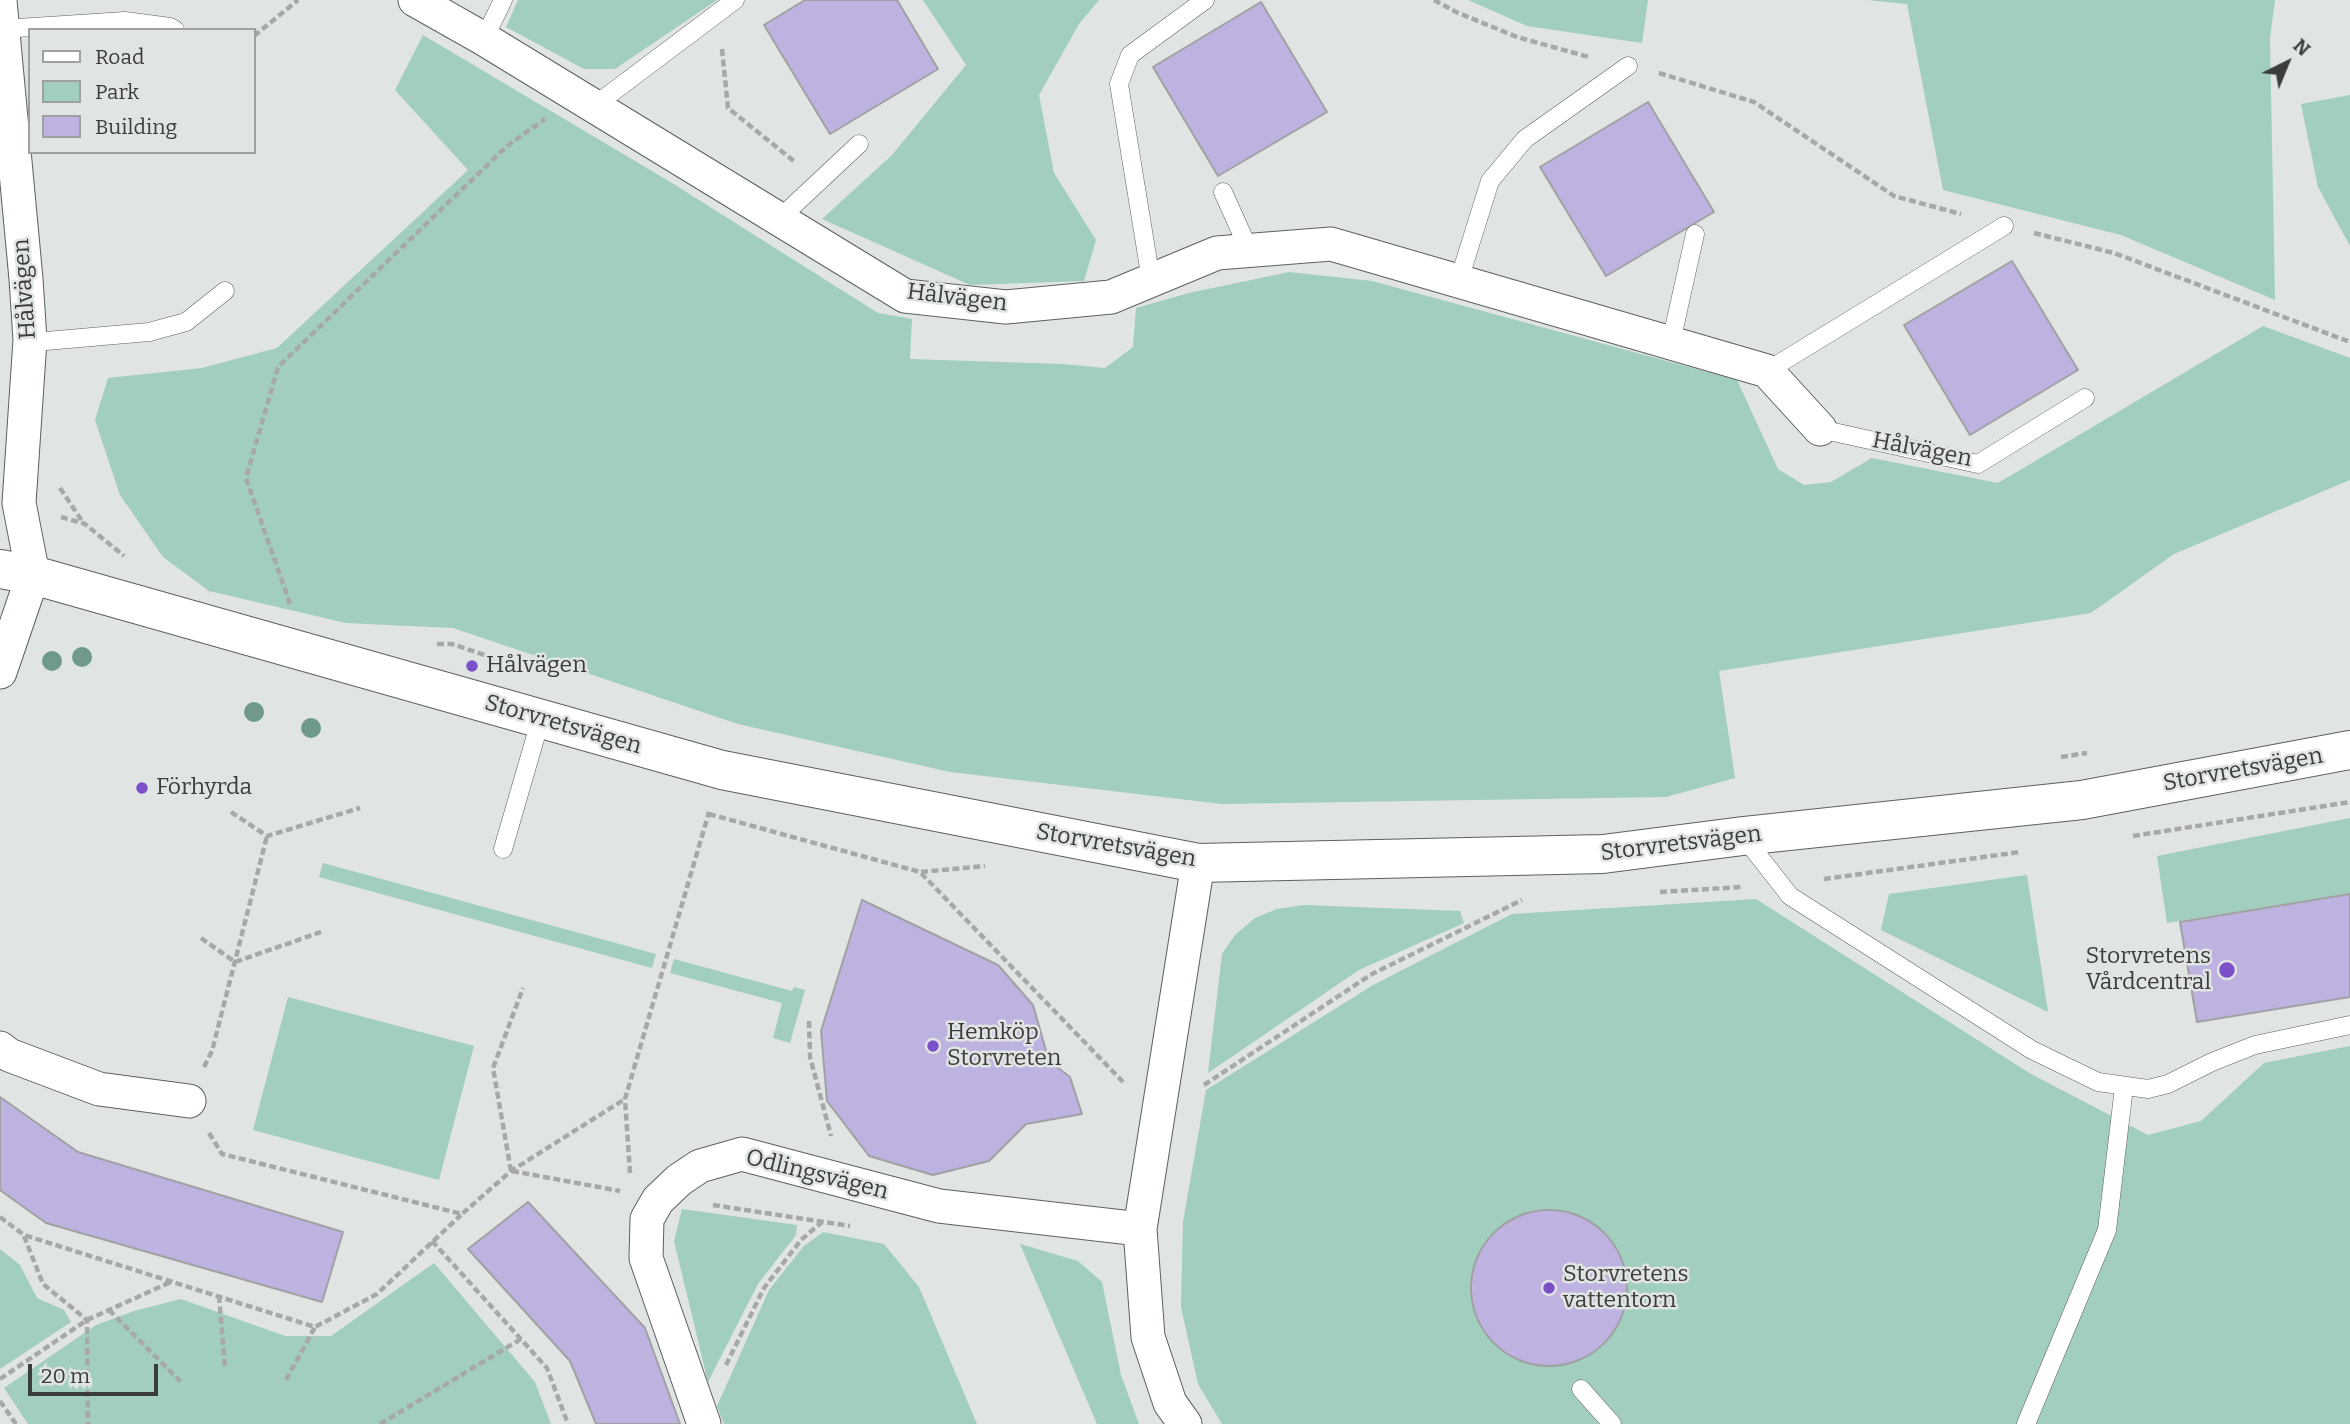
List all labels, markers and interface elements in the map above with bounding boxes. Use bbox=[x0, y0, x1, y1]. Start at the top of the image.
legend bbox=[28, 28, 256, 154]
north arrow bbox=[2252, 28, 2322, 98]
text: N bbox=[2288, 34, 2315, 61]
text: Road bbox=[95, 44, 144, 70]
text: Park bbox=[95, 79, 139, 105]
text: Building bbox=[95, 114, 177, 140]
street label: Hålvägen bbox=[8, 238, 42, 340]
street label: Hålvägen bbox=[905, 278, 1009, 318]
street label: Hålvägen bbox=[1870, 427, 1974, 473]
place label: Hålvägen bbox=[486, 652, 587, 680]
marker: Hålvägen bbox=[464, 658, 480, 674]
street label: Storvretsvägen bbox=[481, 689, 645, 761]
street label: Storvretsvägen bbox=[2161, 742, 2325, 798]
place label: Förhyrda bbox=[156, 774, 252, 802]
marker: Förhyrda bbox=[134, 780, 150, 796]
street label: Storvretsvägen bbox=[1034, 818, 1198, 874]
street label: Storvretsvägen bbox=[1599, 820, 1763, 868]
place label: Storvretens Vårdcentral bbox=[2086, 943, 2211, 997]
marker: Storvretens Vårdcentral bbox=[2217, 960, 2237, 980]
place label: Hemköp Storvreten bbox=[947, 1019, 1061, 1073]
marker: Hemköp Storvreten bbox=[925, 1038, 941, 1054]
street label: Odlingsvägen bbox=[743, 1144, 891, 1206]
place label: Storvretens vattentorn bbox=[1563, 1261, 1688, 1315]
marker: Storvretens vattentorn bbox=[1541, 1280, 1557, 1296]
scale bar bbox=[32, 1350, 161, 1394]
text: 20 m bbox=[41, 1363, 90, 1389]

